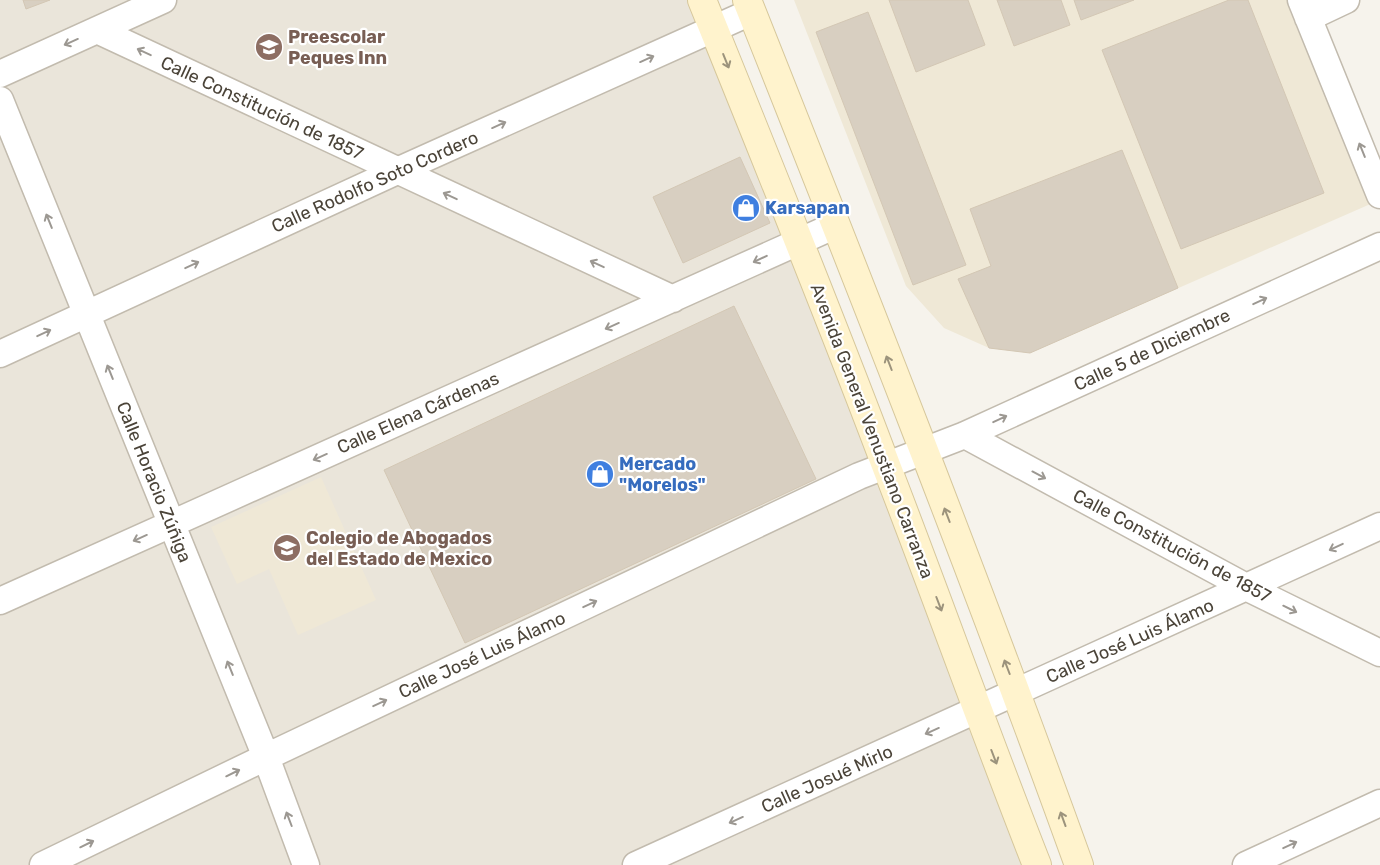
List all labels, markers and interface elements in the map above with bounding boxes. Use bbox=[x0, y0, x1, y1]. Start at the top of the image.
place label: Preescolar Peques Inn bbox=[288, 26, 387, 69]
school or university icon: Preescolar Peques Inn bbox=[254, 32, 284, 62]
one-way arrow bbox=[64, 38, 79, 47]
one-way arrow bbox=[137, 47, 152, 57]
street label: Calle Constitución de 1857 bbox=[157, 51, 367, 165]
one-way arrow bbox=[639, 54, 654, 63]
one-way arrow bbox=[723, 54, 732, 69]
one-way arrow bbox=[491, 120, 506, 130]
street label: Calle Rodolfo Soto Cordero bbox=[268, 126, 482, 238]
one-way arrow bbox=[1356, 143, 1366, 158]
one-way arrow bbox=[443, 190, 458, 200]
shop icon: Karsapan bbox=[731, 193, 761, 223]
place label: Karsapan bbox=[765, 197, 850, 219]
one-way arrow bbox=[44, 214, 53, 229]
one-way arrow bbox=[753, 255, 768, 265]
one-way arrow bbox=[590, 258, 605, 268]
one-way arrow bbox=[184, 260, 199, 270]
street label: Avenida General Venustiano Carranza bbox=[805, 280, 939, 582]
one-way arrow bbox=[1252, 295, 1267, 305]
street label: Calle 5 de Diciembre bbox=[1070, 304, 1234, 396]
one-way arrow bbox=[605, 322, 620, 332]
one-way arrow bbox=[36, 328, 51, 338]
one-way arrow bbox=[884, 356, 893, 371]
one-way arrow bbox=[104, 364, 113, 379]
street label: Calle Elena Cárdenas bbox=[334, 367, 502, 459]
street label: Calle Horacio Zúñiga bbox=[112, 398, 196, 566]
one-way arrow bbox=[992, 414, 1007, 423]
one-way arrow bbox=[313, 453, 328, 463]
place label: Mercado "Morelos" bbox=[619, 453, 706, 496]
shop icon: Mercado "Morelos" bbox=[585, 459, 615, 489]
one-way arrow bbox=[1031, 470, 1046, 480]
street label: Calle Constitución de 1857 bbox=[1069, 484, 1275, 608]
one-way arrow bbox=[942, 508, 951, 523]
place label: Colegio de Abogados del Estado de Mexico bbox=[306, 527, 492, 570]
school or university icon: Colegio de Abogados del Estado de Mexico bbox=[272, 533, 302, 563]
one-way arrow bbox=[133, 534, 148, 544]
one-way arrow bbox=[1329, 543, 1344, 552]
street label: Calle José Luis Álamo bbox=[1043, 594, 1217, 688]
one-way arrow bbox=[935, 596, 944, 611]
one-way arrow bbox=[582, 598, 597, 608]
one-way arrow bbox=[1282, 605, 1297, 614]
street label: Calle José Luis Álamo bbox=[395, 607, 569, 703]
one-way arrow bbox=[1001, 659, 1010, 674]
one-way arrow bbox=[224, 661, 234, 676]
one-way arrow bbox=[372, 698, 387, 707]
one-way arrow bbox=[925, 727, 940, 737]
street label: Calle Josué Mirlo bbox=[758, 740, 896, 818]
one-way arrow bbox=[991, 749, 1000, 764]
one-way arrow bbox=[225, 768, 240, 777]
one-way arrow bbox=[284, 812, 293, 828]
one-way arrow bbox=[1058, 812, 1067, 827]
one-way arrow bbox=[729, 815, 744, 825]
one-way arrow bbox=[79, 839, 94, 848]
one-way arrow bbox=[1282, 839, 1297, 849]

